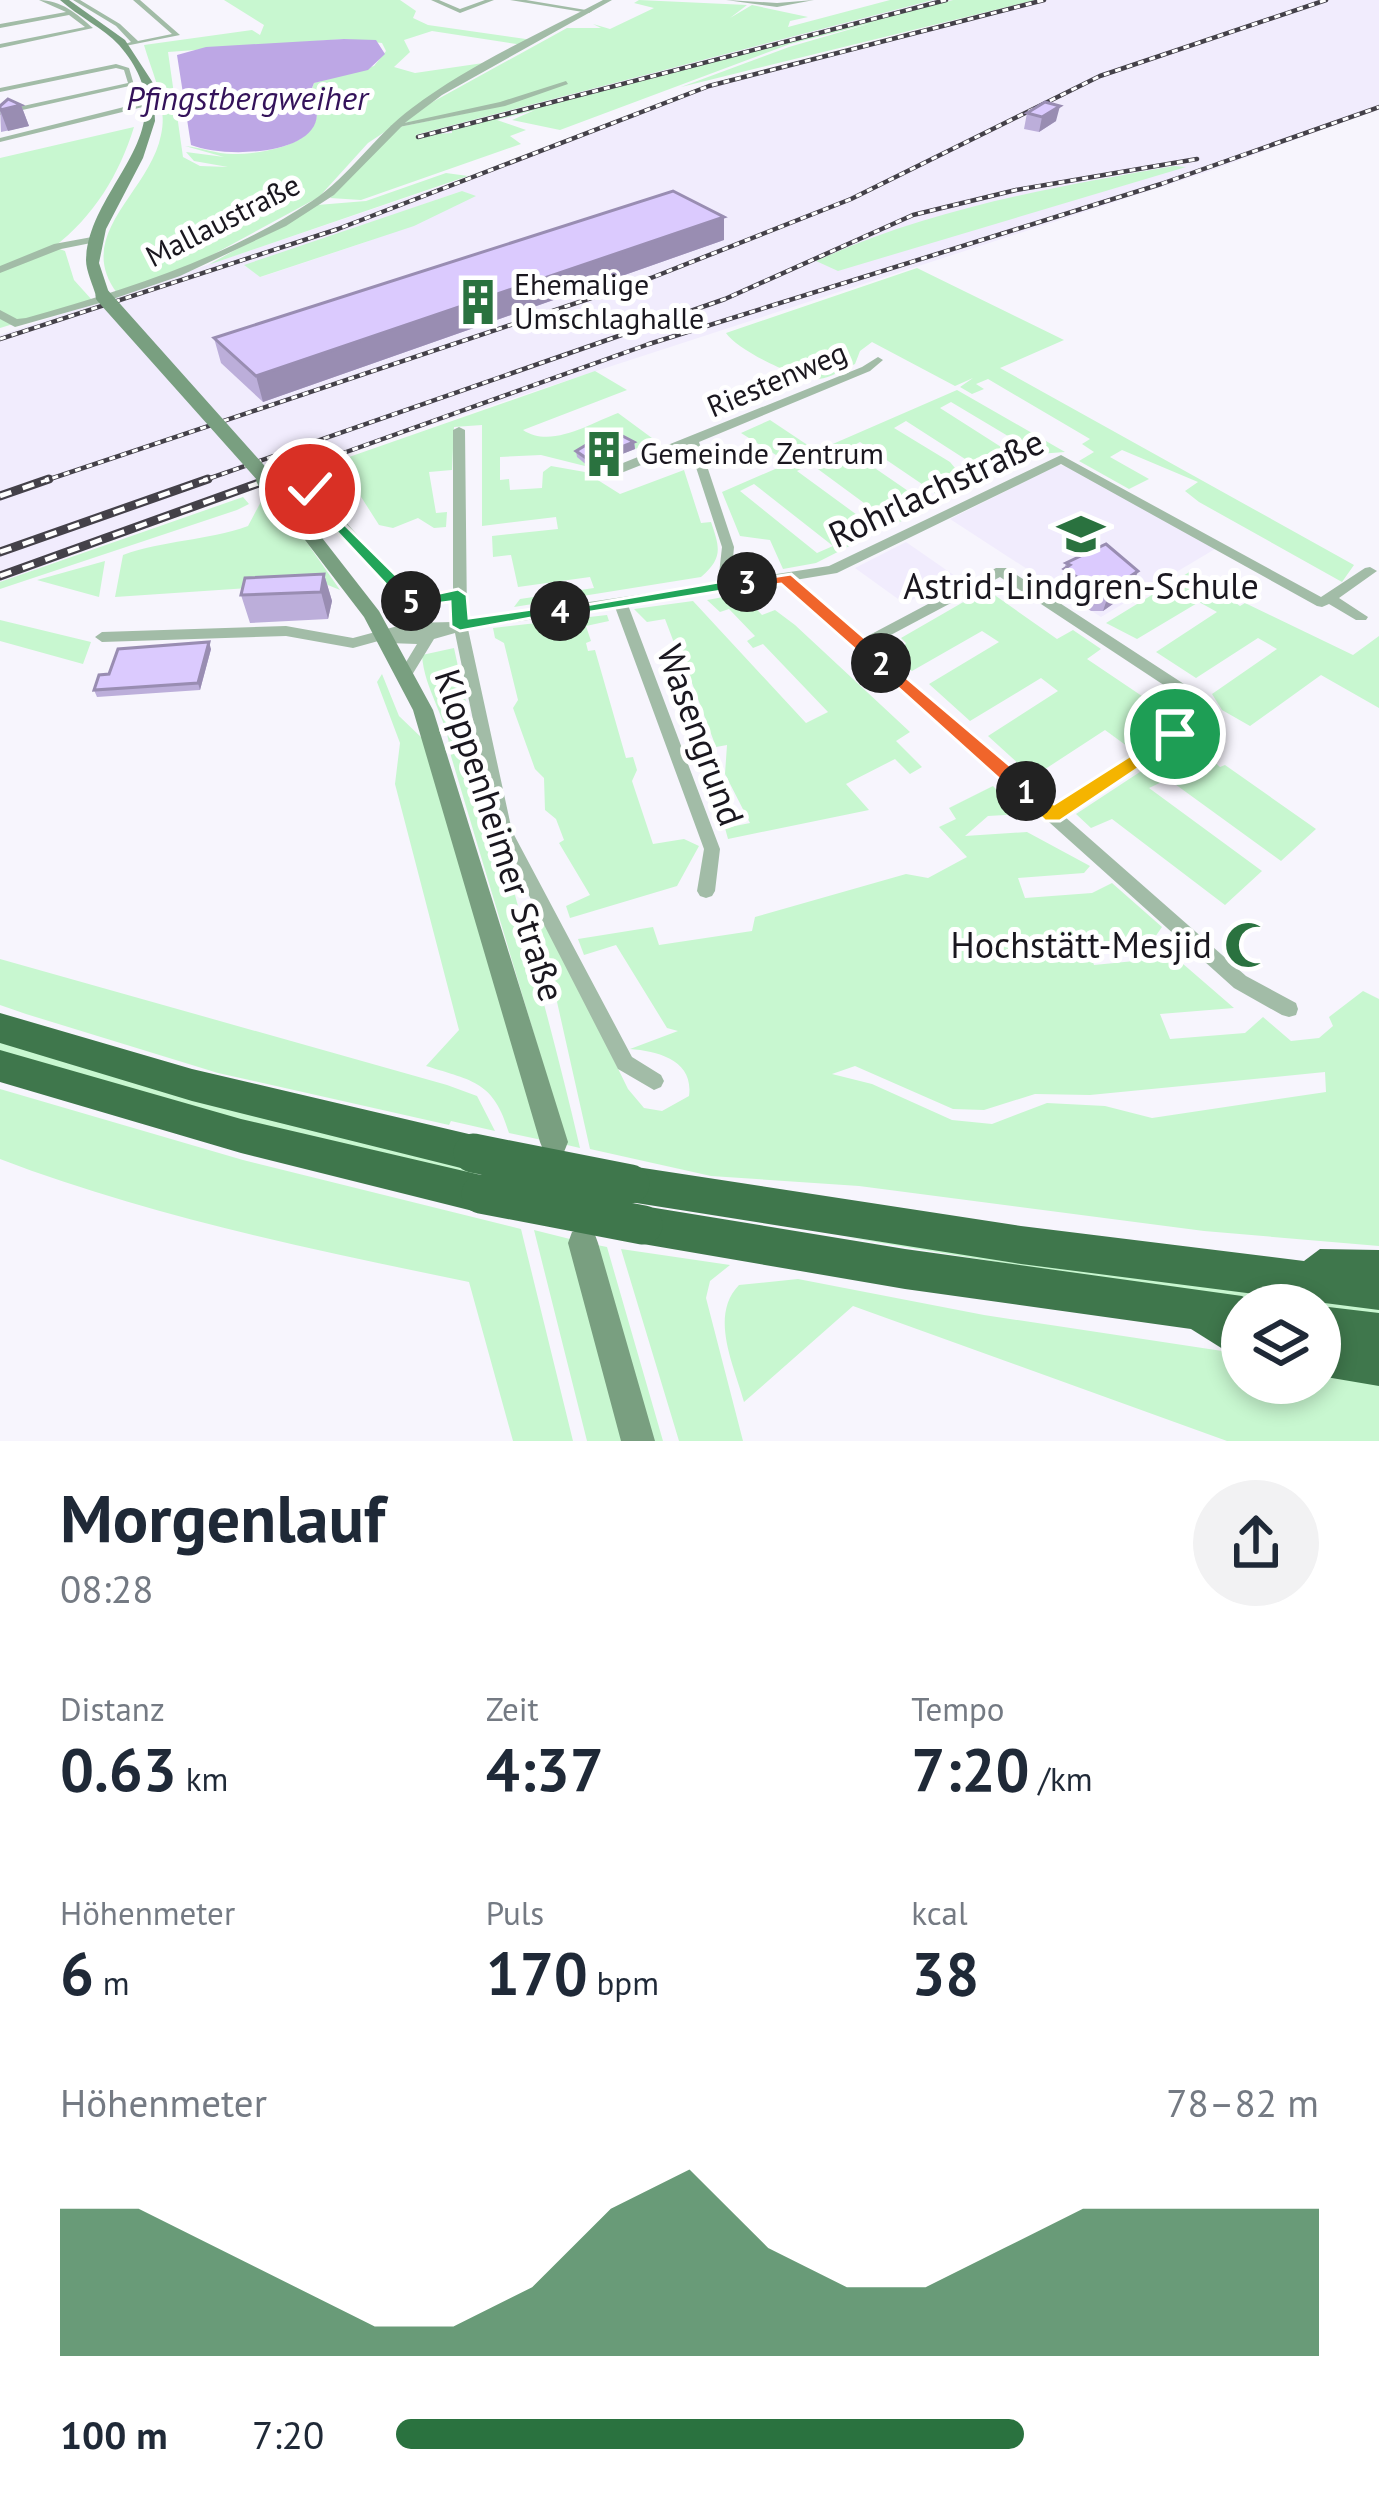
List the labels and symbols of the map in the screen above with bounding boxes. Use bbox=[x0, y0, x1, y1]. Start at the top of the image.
water label: Pfingstbergweiher bbox=[126, 76, 370, 119]
street label: Mallaustraße bbox=[139, 164, 306, 275]
place label: Ehemalige Umschlaghalle bbox=[514, 264, 704, 337]
building icon: Ehemalige Umschlaghalle bbox=[453, 277, 503, 327]
street label: Riestenweg bbox=[701, 332, 852, 425]
street label: Rohrlachstraße bbox=[821, 417, 1051, 558]
building icon: Gemeinde Zentrum bbox=[579, 429, 629, 479]
place label: Gemeinde Zentrum bbox=[640, 433, 884, 472]
pin bbox=[259, 438, 361, 540]
school or university icon: Astrid-Lindgren-Schule bbox=[1056, 509, 1106, 559]
pin: 3 bbox=[717, 552, 777, 612]
place label: Astrid-Lindgren-Schule bbox=[903, 562, 1259, 609]
pin: 5 bbox=[381, 571, 441, 631]
pin: 4 bbox=[530, 581, 590, 641]
pin: 2 bbox=[851, 633, 911, 693]
street label: Wasengrund bbox=[647, 638, 756, 832]
street label: Kloppenheimer Straße bbox=[425, 663, 576, 1007]
pin bbox=[1124, 683, 1226, 785]
pin: 1 bbox=[996, 761, 1056, 821]
mosque icon: Hochstätt-Mesjid bbox=[1223, 920, 1273, 970]
place label: Hochstätt-Mesjid bbox=[951, 921, 1212, 968]

